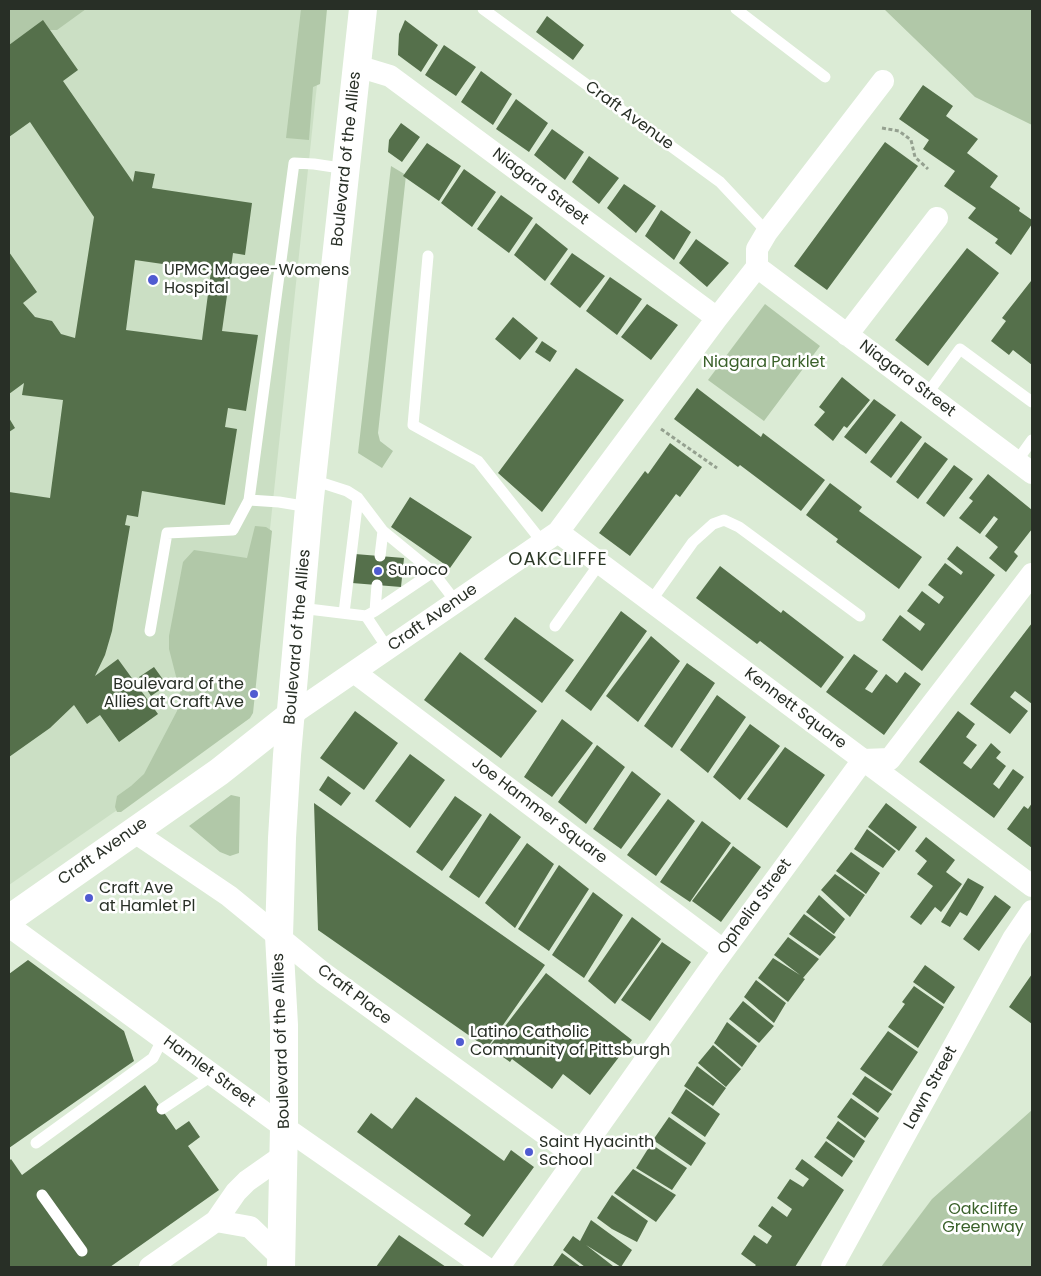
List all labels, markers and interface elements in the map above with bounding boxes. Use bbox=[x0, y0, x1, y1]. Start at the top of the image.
street label: Boulevard of the Allies bbox=[328, 71, 366, 247]
street label: Craft Avenue bbox=[581, 77, 677, 155]
street label: Niagara Street bbox=[488, 145, 592, 229]
place label: UPMC Magee-Womens Hospital bbox=[164, 261, 349, 299]
marker: UPMC Magee-Womens Hospital bbox=[146, 273, 160, 287]
street label: Niagara Street bbox=[855, 337, 959, 421]
park label: Niagara Parklet bbox=[703, 353, 825, 373]
street label: Boulevard of the Allies bbox=[281, 549, 315, 725]
district label: OAKCLIFFE bbox=[507, 549, 609, 571]
place label: Sunoco bbox=[388, 561, 448, 581]
marker: Sunoco bbox=[372, 565, 384, 577]
street label: Craft Avenue bbox=[385, 580, 481, 656]
street label: Kennett Square bbox=[740, 664, 850, 754]
place label: Boulevard of the Allies at Craft Ave bbox=[104, 675, 244, 713]
marker: Boulevard of the Allies at Craft Ave bbox=[248, 688, 260, 700]
street label: Joe Hammer Square bbox=[467, 754, 611, 868]
street label: Craft Avenue bbox=[55, 814, 151, 890]
street label: Ophelia Street bbox=[714, 856, 796, 958]
place label: Craft Ave at Hamlet Pl bbox=[99, 879, 195, 917]
marker: Craft Ave at Hamlet Pl bbox=[83, 892, 95, 904]
street label: Boulevard of the Allies bbox=[269, 953, 295, 1129]
street label: Craft Place bbox=[313, 961, 395, 1029]
place label: Latino Catholic Community of Pittsburgh bbox=[470, 1023, 670, 1061]
street label: Hamlet Street bbox=[159, 1032, 259, 1112]
marker: Latino Catholic Community of Pittsburgh bbox=[454, 1036, 466, 1048]
street label: Lawn Street bbox=[900, 1043, 962, 1133]
place label: Saint Hyacinth School bbox=[539, 1133, 654, 1171]
marker: Saint Hyacinth School bbox=[523, 1146, 535, 1158]
park label: Oakcliffe Greenway bbox=[942, 1200, 1024, 1238]

